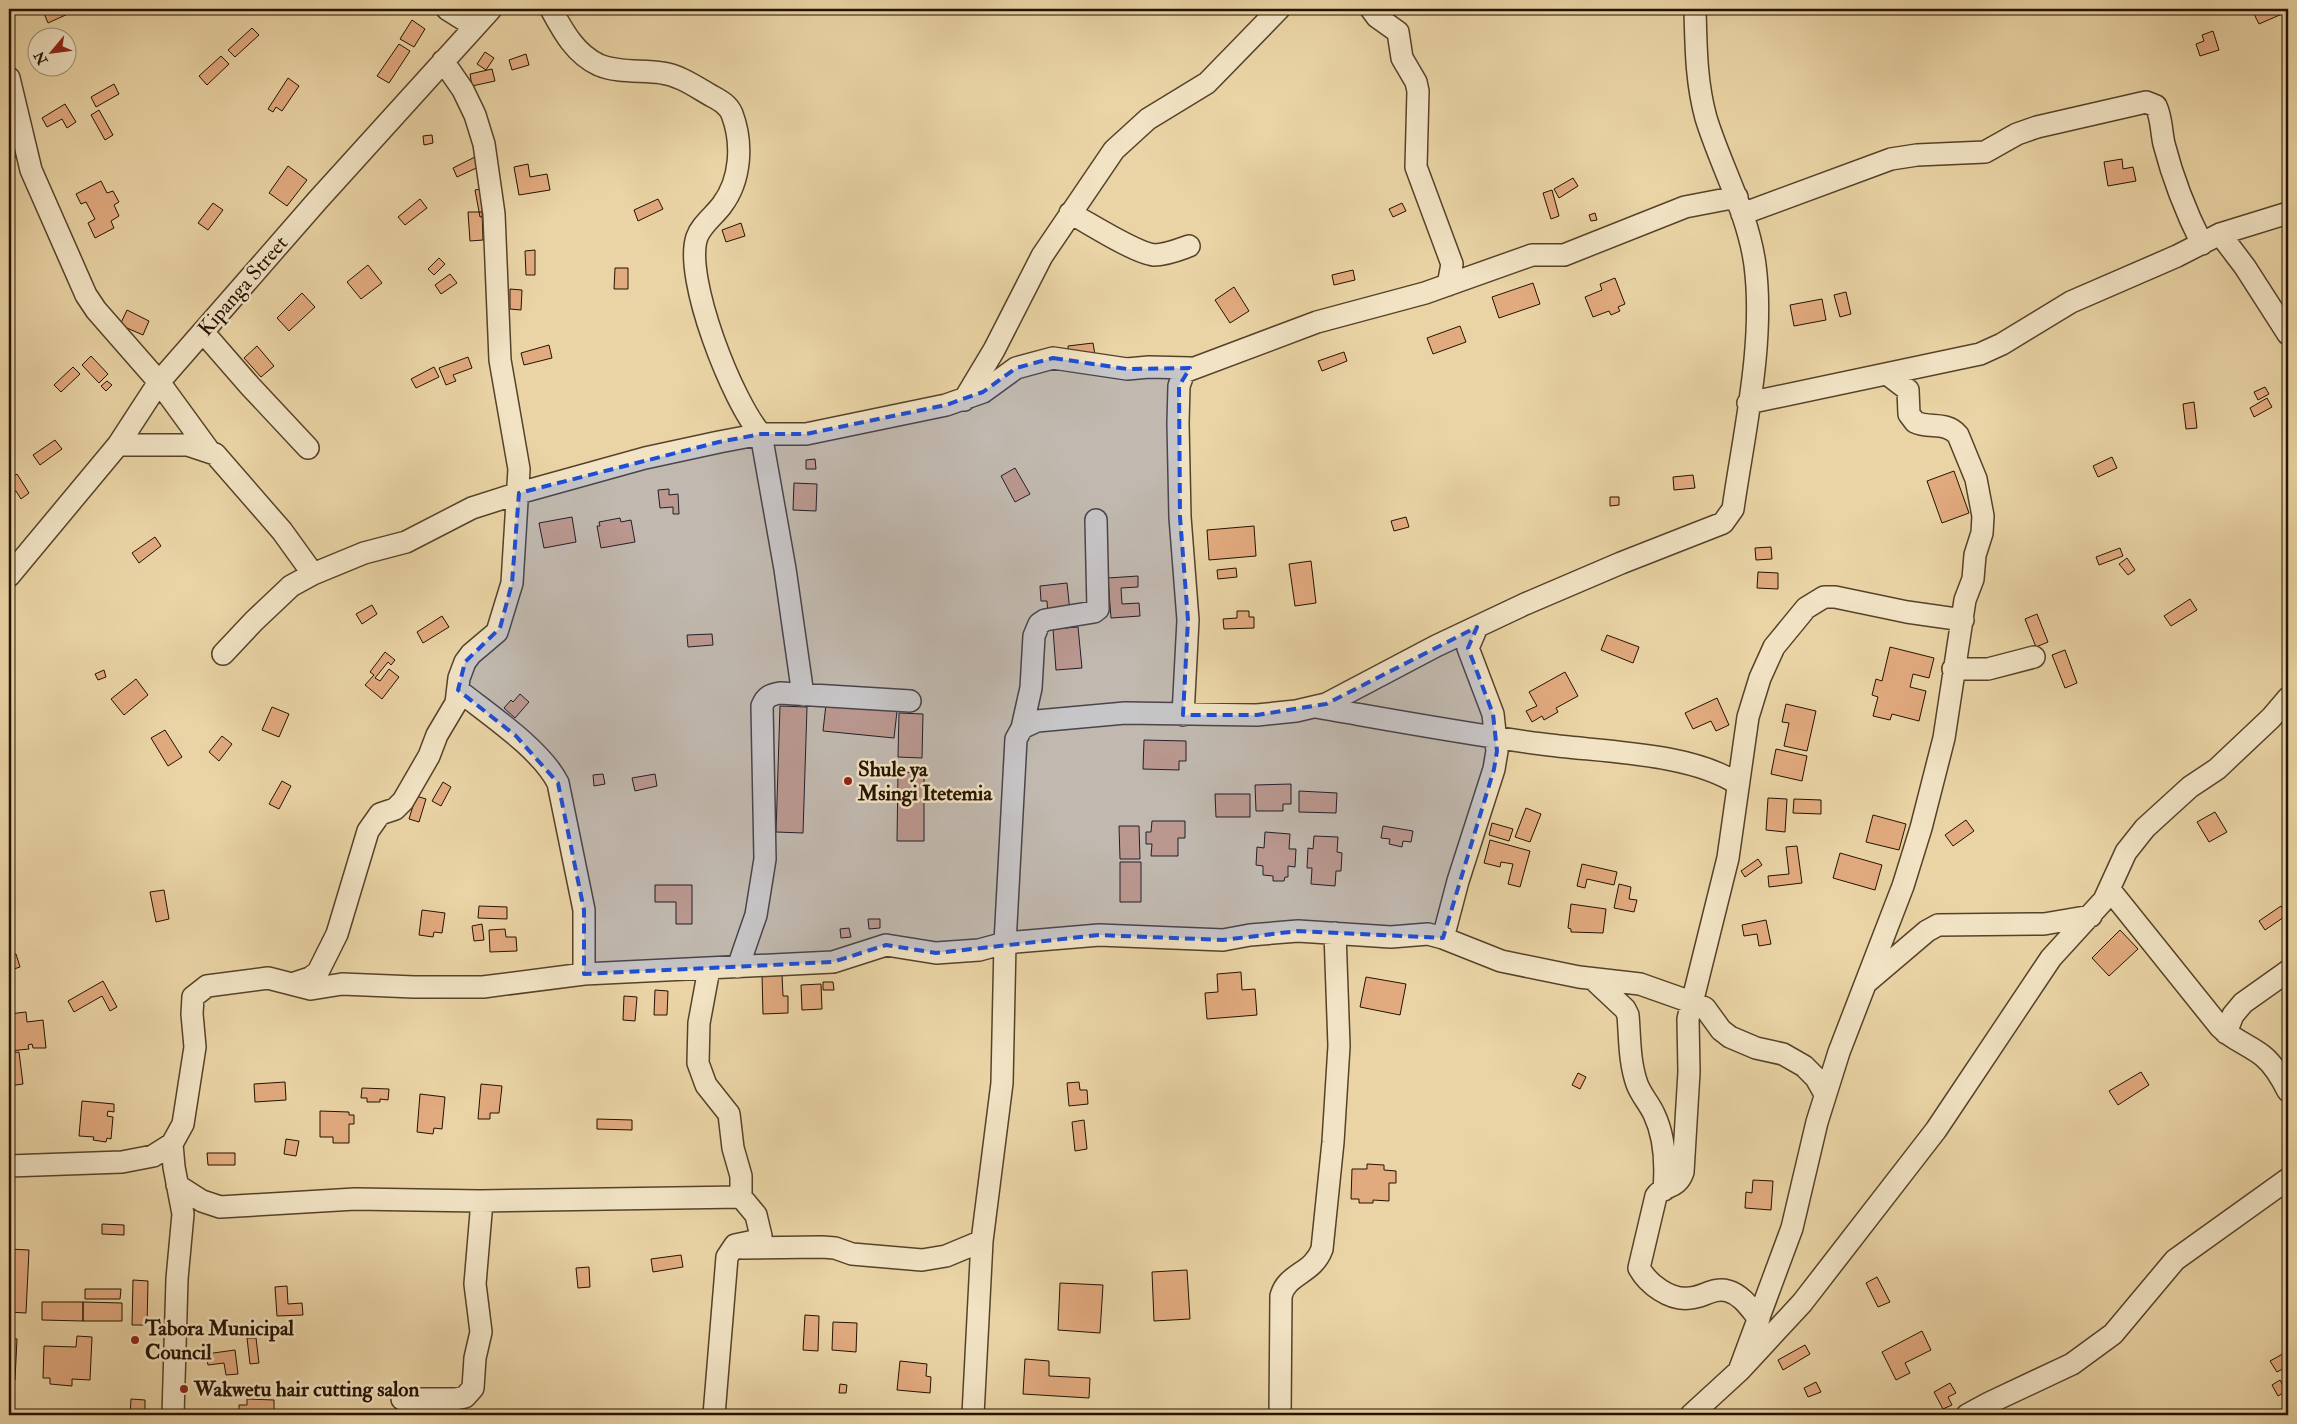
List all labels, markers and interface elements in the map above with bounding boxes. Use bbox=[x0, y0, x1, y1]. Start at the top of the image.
north arrow bbox=[28, 28, 78, 78]
text: N bbox=[30, 48, 52, 69]
street label: Kipanga Street bbox=[192, 230, 294, 342]
place label: Shule ya Msingi Itetemia bbox=[857, 756, 993, 807]
marker: Shule ya Msingi Itetemia bbox=[842, 775, 854, 787]
place label: Tabora Municipal Council bbox=[144, 1315, 295, 1366]
marker: Tabora Municipal Council bbox=[129, 1334, 141, 1346]
place label: Wakwetu hair cutting salon bbox=[193, 1376, 419, 1403]
marker: Wakwetu hair cutting salon bbox=[178, 1383, 190, 1395]

